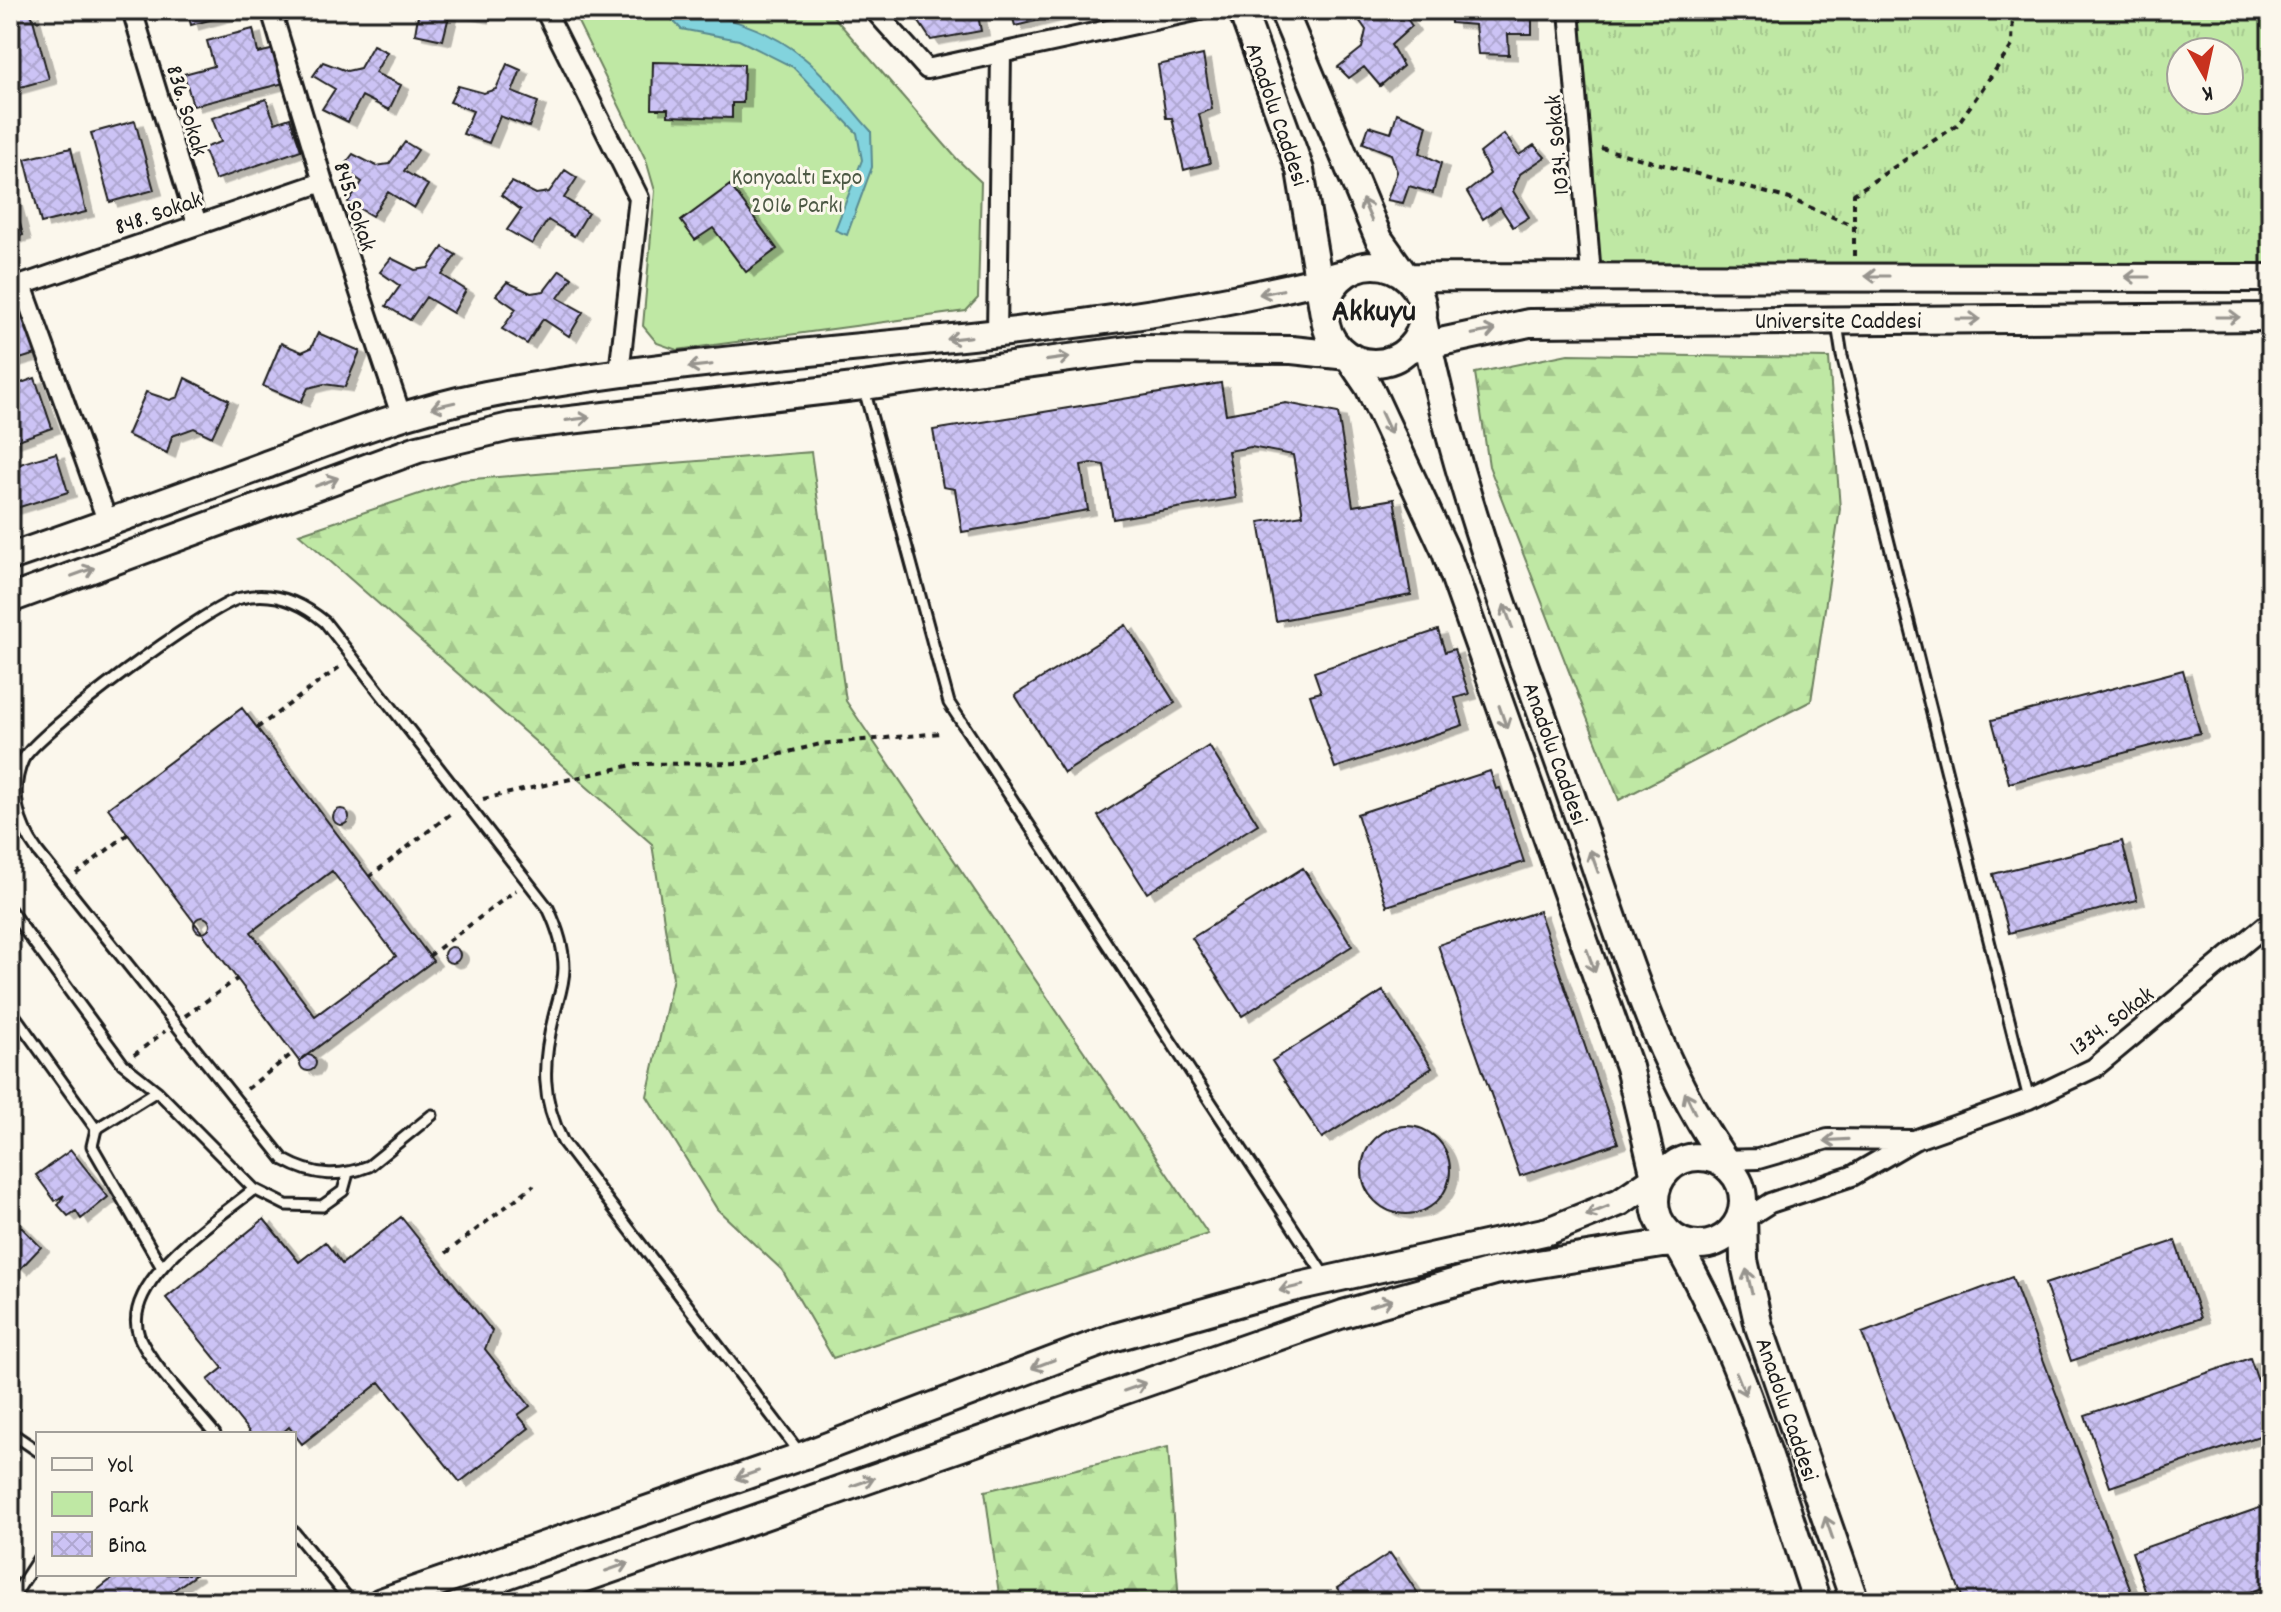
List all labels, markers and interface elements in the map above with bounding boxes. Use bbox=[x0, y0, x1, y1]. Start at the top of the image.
north arrow bbox=[2165, 36, 2245, 116]
street label: Anadolu Caddesi bbox=[1235, 39, 1316, 191]
street label: 836. Sokak bbox=[155, 61, 215, 161]
text: K bbox=[2200, 76, 2215, 108]
street label: 1034. Sokak bbox=[1538, 93, 1580, 196]
street label: 845. Sokak bbox=[323, 158, 384, 256]
park label: Konyaaltı Expo 2016 Parkı bbox=[731, 162, 863, 224]
street label: 848. Sokak bbox=[110, 184, 207, 246]
one-way arrow bbox=[1359, 198, 1374, 223]
one-way arrow bbox=[1864, 268, 1891, 284]
one-way arrow bbox=[2124, 269, 2151, 285]
one-way arrow bbox=[1259, 285, 1284, 300]
district label: Akkuyu bbox=[1332, 291, 1416, 337]
street label: Universite Caddesi bbox=[1755, 306, 1921, 340]
one-way arrow bbox=[2214, 309, 2241, 325]
one-way arrow bbox=[1954, 311, 1981, 327]
one-way arrow bbox=[1471, 323, 1497, 338]
one-way arrow bbox=[946, 330, 972, 345]
one-way arrow bbox=[1045, 351, 1071, 366]
one-way arrow bbox=[687, 358, 714, 373]
one-way arrow bbox=[431, 398, 457, 413]
one-way arrow bbox=[1379, 411, 1394, 435]
one-way arrow bbox=[564, 412, 591, 427]
one-way arrow bbox=[314, 474, 339, 488]
one-way arrow bbox=[71, 564, 96, 579]
one-way arrow bbox=[1499, 604, 1514, 629]
street label: Anadolu Caddesi bbox=[1512, 678, 1595, 830]
one-way arrow bbox=[1497, 704, 1512, 729]
one-way arrow bbox=[1586, 849, 1601, 874]
one-way arrow bbox=[1585, 948, 1599, 973]
street label: 1334. Sokak bbox=[2063, 979, 2162, 1066]
one-way arrow bbox=[1682, 1091, 1697, 1115]
one-way arrow bbox=[1824, 1133, 1850, 1148]
one-way arrow bbox=[1585, 1205, 1610, 1219]
one-way arrow bbox=[1741, 1269, 1756, 1295]
one-way arrow bbox=[1279, 1282, 1305, 1297]
one-way arrow bbox=[1368, 1295, 1393, 1310]
street label: Anadolu Caddesi bbox=[1745, 1334, 1826, 1486]
one-way arrow bbox=[1031, 1358, 1056, 1372]
one-way arrow bbox=[1734, 1371, 1749, 1395]
one-way arrow bbox=[1122, 1378, 1147, 1393]
legend bbox=[36, 1432, 296, 1576]
text: Yol bbox=[108, 1450, 133, 1484]
one-way arrow bbox=[735, 1468, 760, 1483]
one-way arrow bbox=[850, 1473, 875, 1488]
text: Park bbox=[108, 1490, 149, 1524]
one-way arrow bbox=[1821, 1516, 1836, 1541]
text: Bina bbox=[108, 1530, 147, 1564]
one-way arrow bbox=[605, 1559, 630, 1574]

